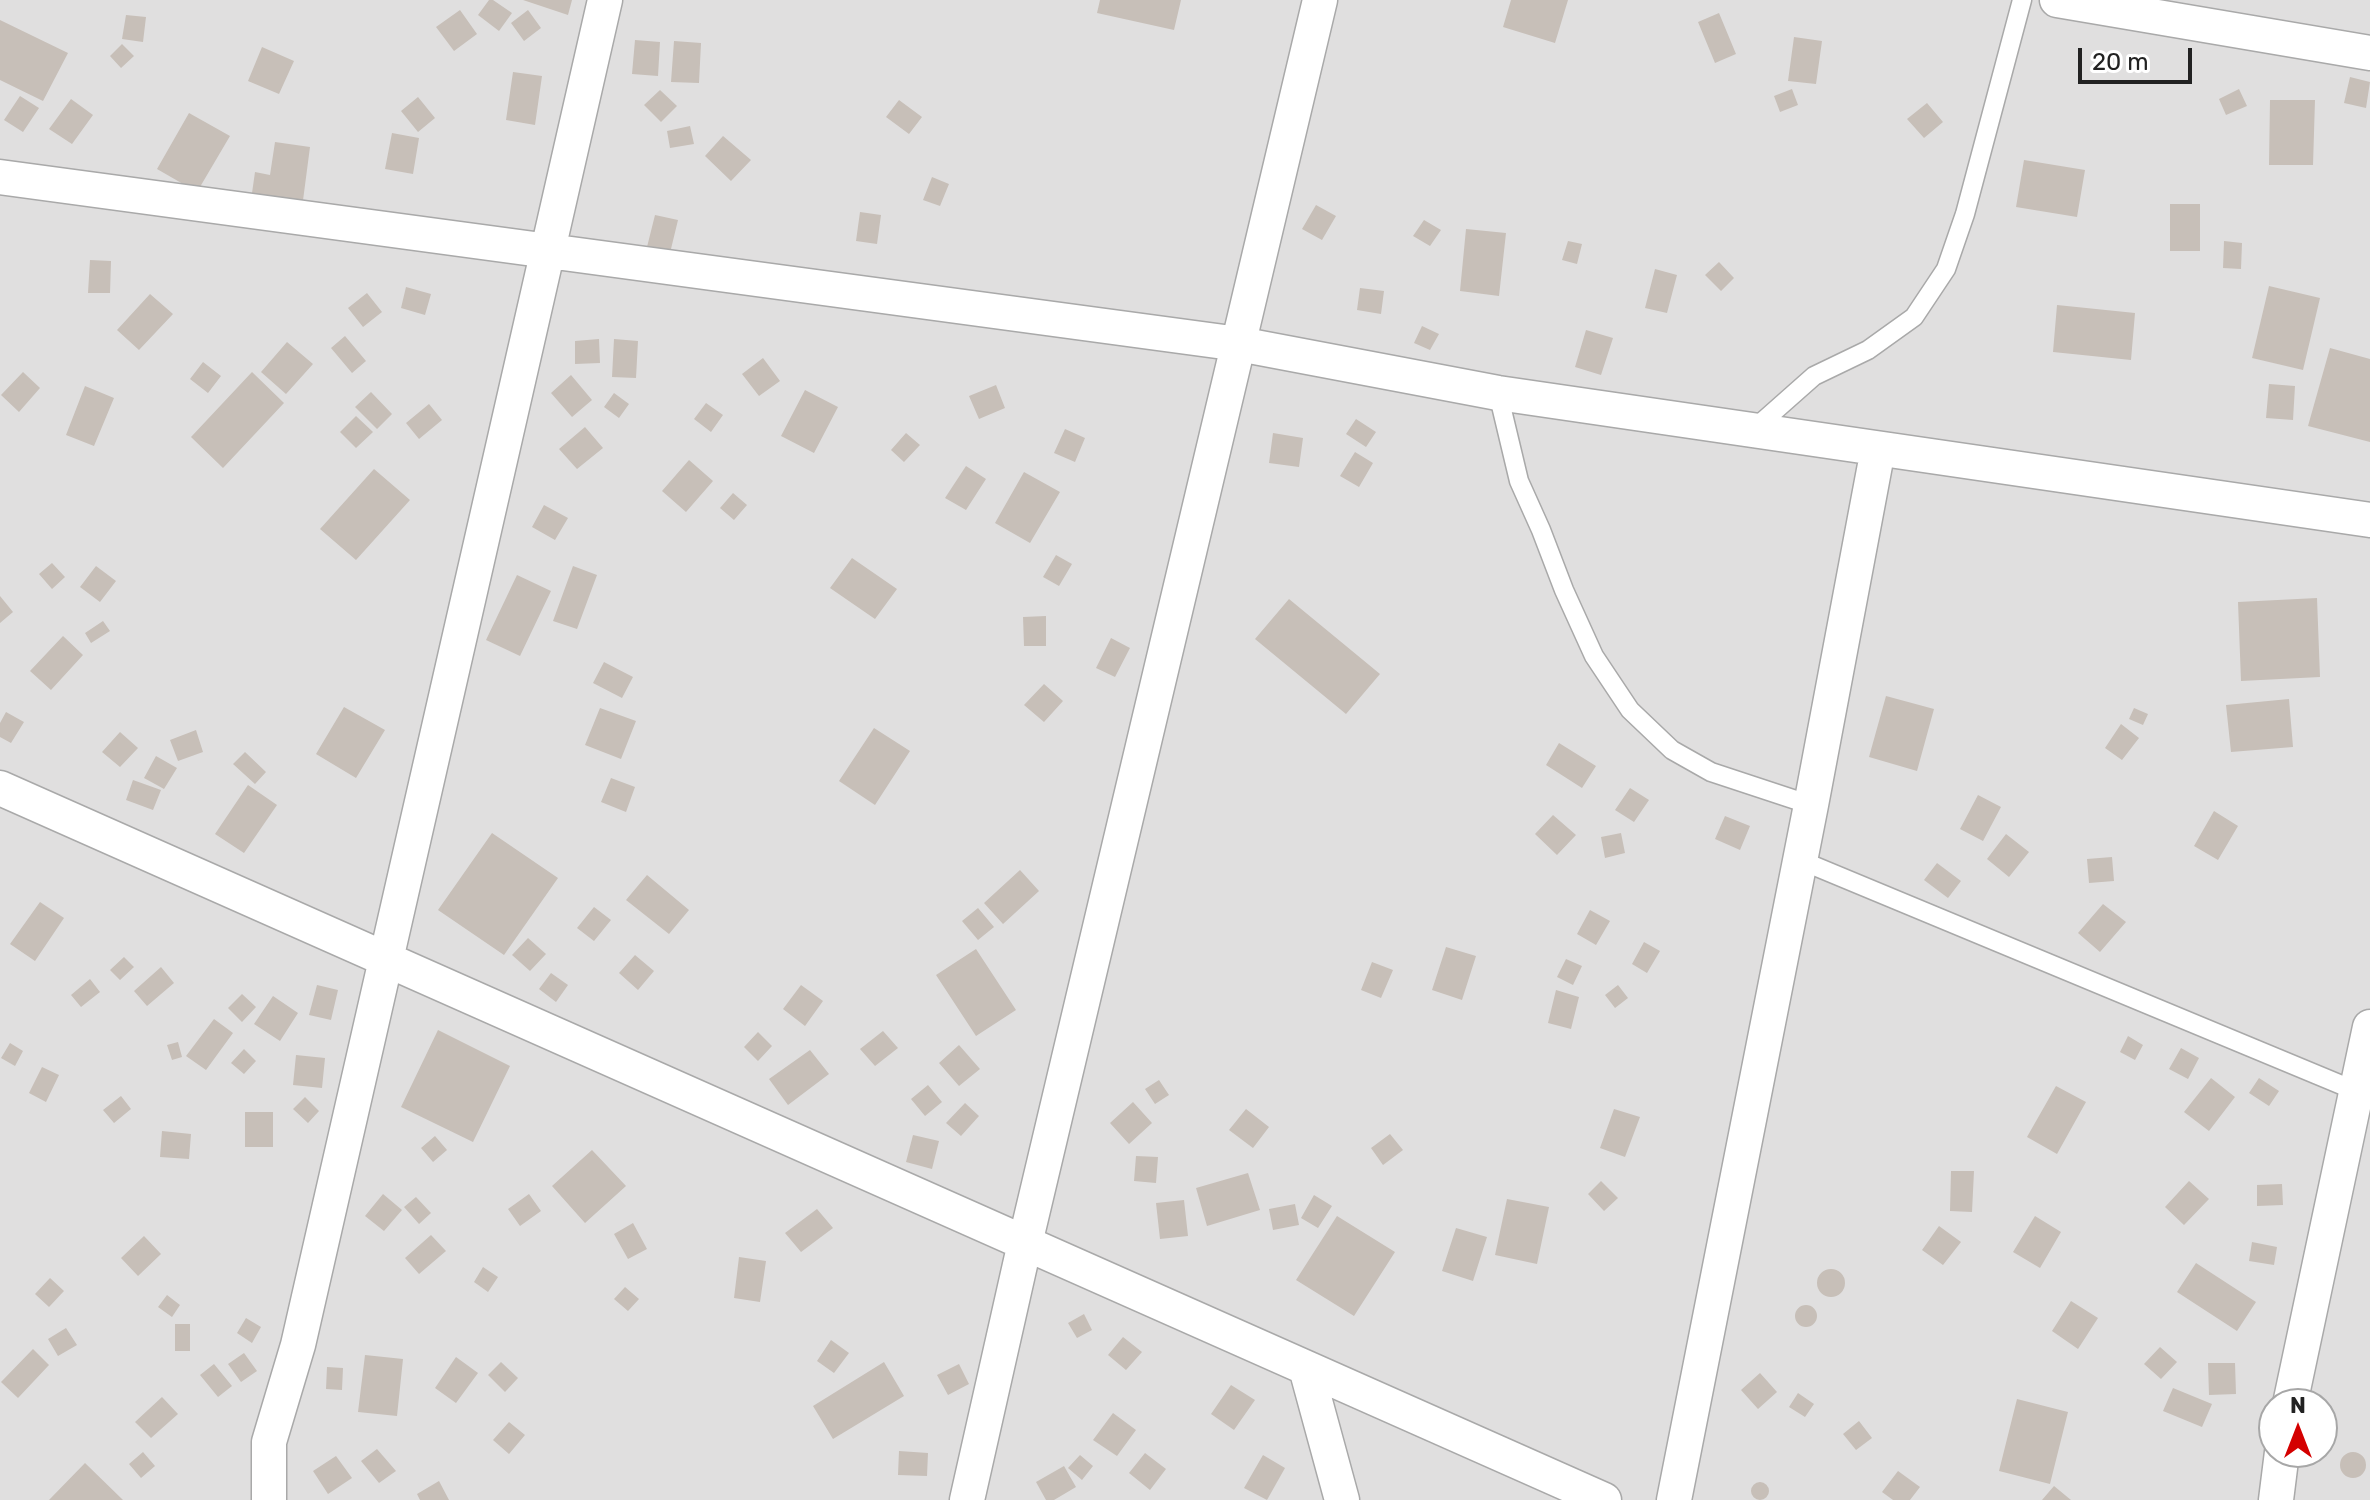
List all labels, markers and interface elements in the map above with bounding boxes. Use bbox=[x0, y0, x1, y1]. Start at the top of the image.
scale bar bbox=[2082, 32, 2196, 82]
text: 20 m bbox=[2092, 48, 2149, 76]
north arrow bbox=[2258, 1388, 2338, 1468]
text: N bbox=[2290, 1392, 2306, 1419]

